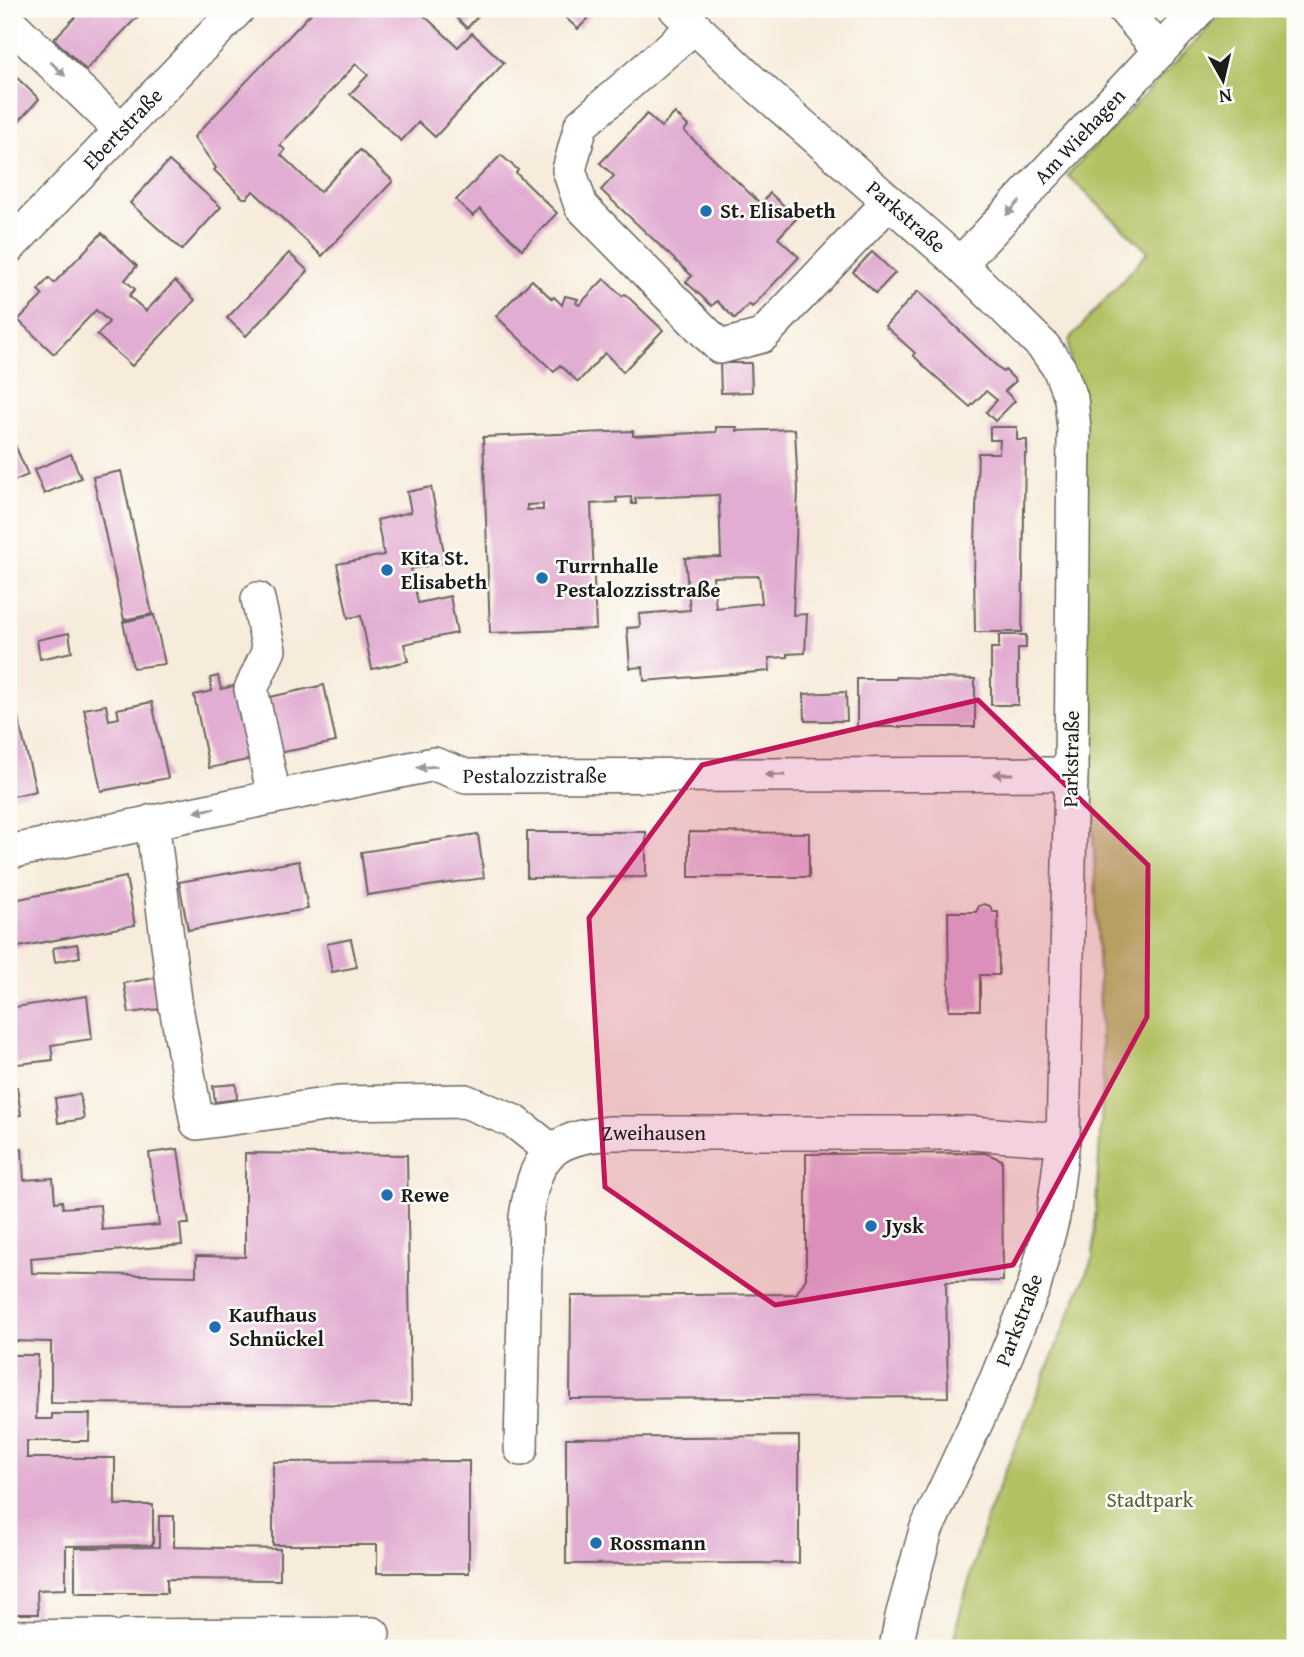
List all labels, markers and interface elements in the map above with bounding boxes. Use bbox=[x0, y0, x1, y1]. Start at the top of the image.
north arrow bbox=[1188, 46, 1258, 116]
one-way arrow bbox=[49, 61, 66, 77]
street label: Ebertstraße bbox=[75, 80, 170, 177]
street label: Am Wiehagen bbox=[1026, 81, 1132, 191]
text: N bbox=[1217, 82, 1234, 112]
street label: Parkstraße bbox=[860, 173, 953, 260]
place label: St. Elisabeth bbox=[720, 195, 836, 226]
one-way arrow bbox=[1005, 199, 1021, 216]
marker: St. Elisabeth bbox=[698, 203, 714, 219]
place label: Kita St. Elisabeth bbox=[401, 542, 488, 597]
place label: Turrnhalle Pestalozzisstraße bbox=[556, 550, 721, 605]
marker: Kita St. Elisabeth bbox=[379, 562, 395, 578]
marker: Turrnhalle Pestalozzisstraße bbox=[534, 570, 550, 586]
street label: Parkstraße bbox=[1054, 710, 1087, 808]
street label: Pestalozzistraße bbox=[463, 760, 607, 791]
one-way arrow bbox=[416, 762, 438, 773]
one-way arrow bbox=[992, 768, 1014, 780]
one-way arrow bbox=[764, 769, 786, 781]
one-way arrow bbox=[194, 805, 216, 816]
street label: Zweihausen bbox=[600, 1117, 706, 1149]
place label: Rewe bbox=[401, 1179, 449, 1210]
marker: Rewe bbox=[379, 1187, 395, 1203]
place label: Jysk bbox=[882, 1210, 925, 1241]
marker: Jysk bbox=[863, 1218, 879, 1234]
street label: Parkstraße bbox=[987, 1269, 1050, 1371]
place label: Kaufhaus Schnückel bbox=[229, 1299, 324, 1354]
marker: Kaufhaus Schnückel bbox=[207, 1319, 223, 1335]
park label: Stadtpark bbox=[1107, 1484, 1194, 1515]
place label: Rossmann bbox=[610, 1527, 706, 1558]
marker: Rossmann bbox=[588, 1535, 604, 1551]

